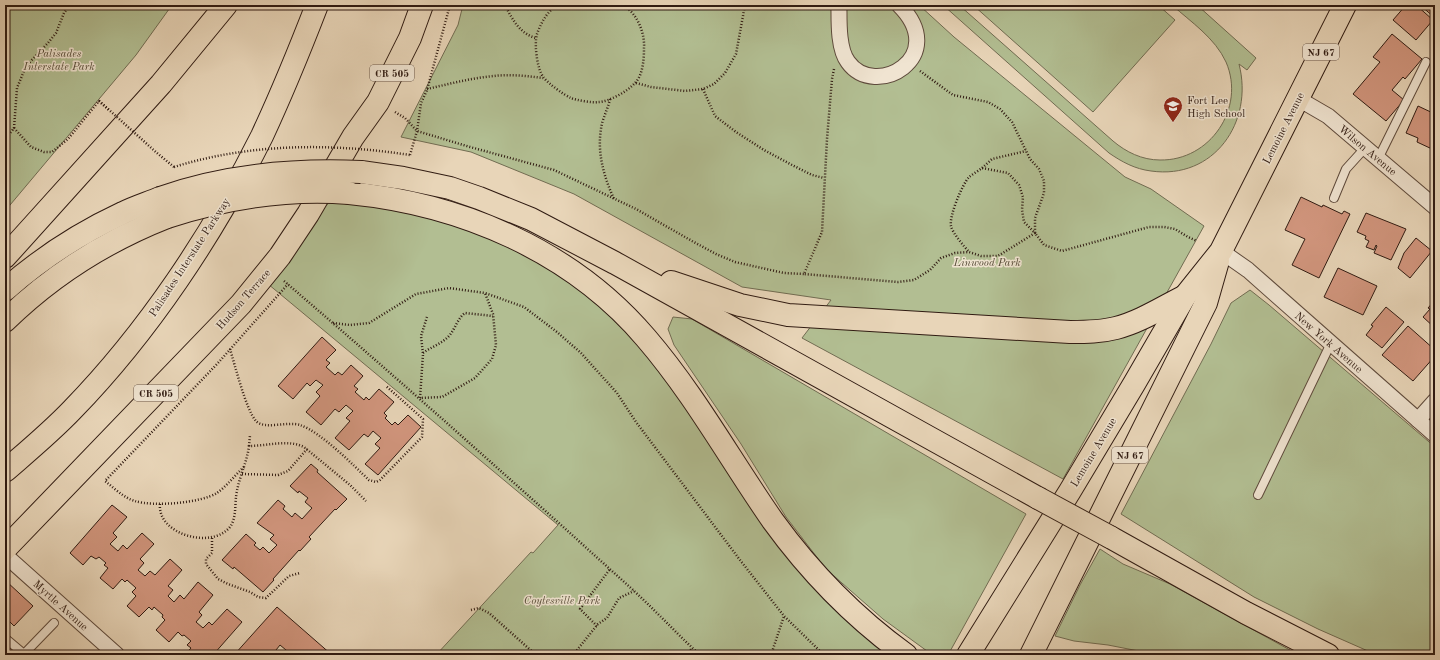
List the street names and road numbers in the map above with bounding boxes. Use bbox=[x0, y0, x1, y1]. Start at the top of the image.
road number: NJ 67 bbox=[1303, 44, 1339, 60]
road number: CR 505 bbox=[370, 65, 414, 81]
street label: Lemoine Avenue bbox=[1262, 91, 1307, 166]
street label: Wilson Avenue bbox=[1336, 124, 1398, 178]
street label: Palisades Interstate Parkway bbox=[148, 196, 233, 319]
street label: Hudson Terrace bbox=[215, 268, 273, 332]
street label: New York Avenue bbox=[1292, 311, 1364, 376]
road number: CR 505 bbox=[134, 385, 178, 401]
street label: Lemoine Avenue bbox=[1069, 416, 1119, 489]
road number: NJ 67 bbox=[1112, 447, 1148, 463]
street label: Myrtle Avenue bbox=[31, 579, 89, 633]

